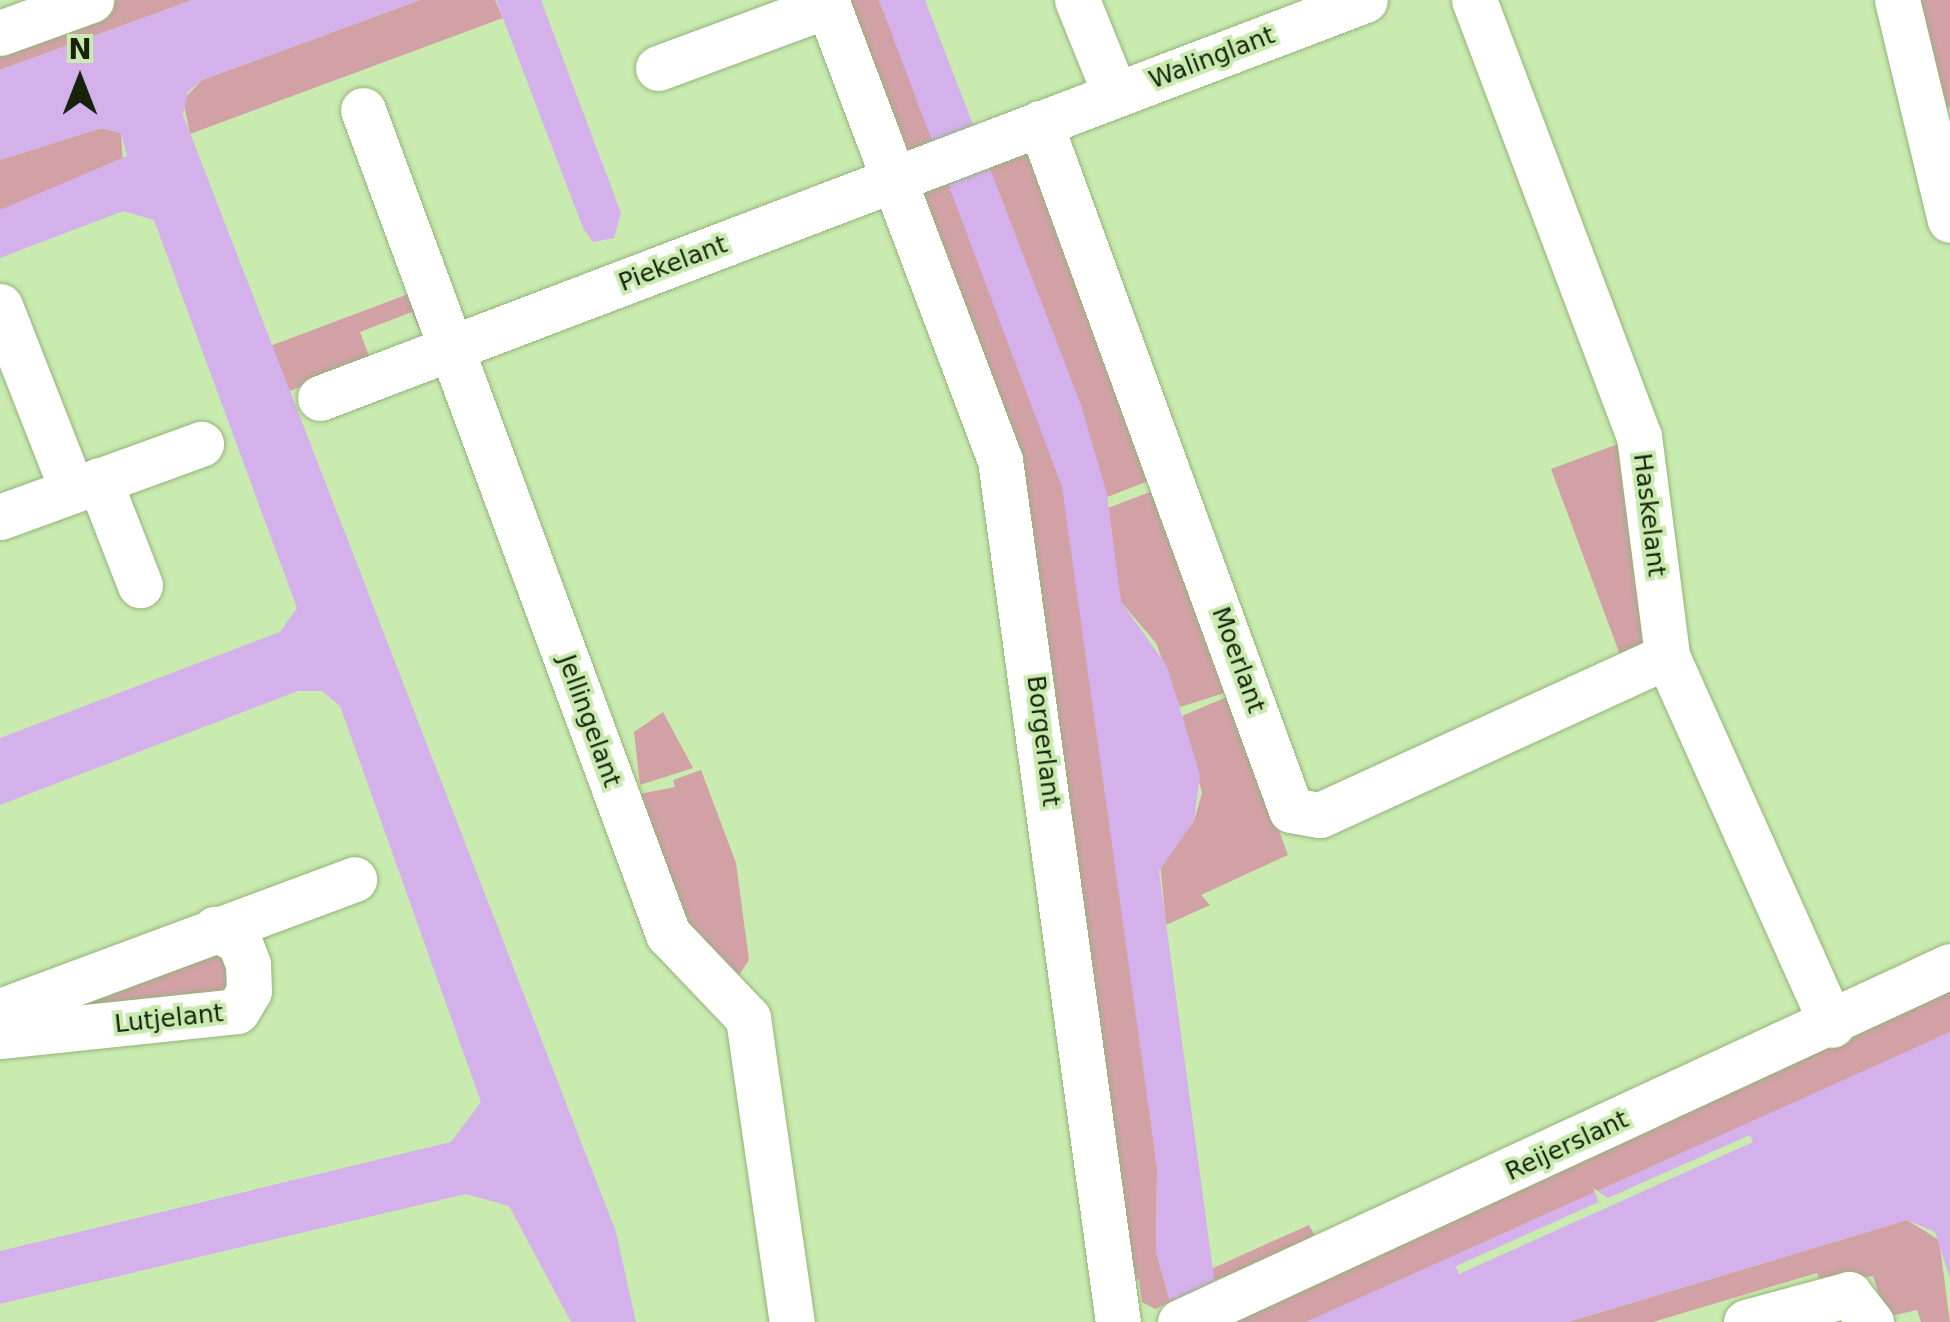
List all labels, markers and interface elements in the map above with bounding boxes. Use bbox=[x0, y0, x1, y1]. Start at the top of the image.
street label: Walinglant bbox=[1145, 20, 1279, 96]
north arrow bbox=[30, 30, 130, 130]
text: N bbox=[68, 33, 92, 66]
street label: Piekelant bbox=[615, 230, 731, 298]
street label: Haskelant bbox=[1627, 452, 1671, 578]
street label: Moerlant bbox=[1205, 603, 1271, 717]
street label: Jellingelant bbox=[551, 651, 627, 791]
street label: Borgerlant bbox=[1020, 674, 1066, 808]
street label: Lutjelant bbox=[113, 998, 225, 1040]
street label: Reijerslant bbox=[1501, 1104, 1633, 1188]

